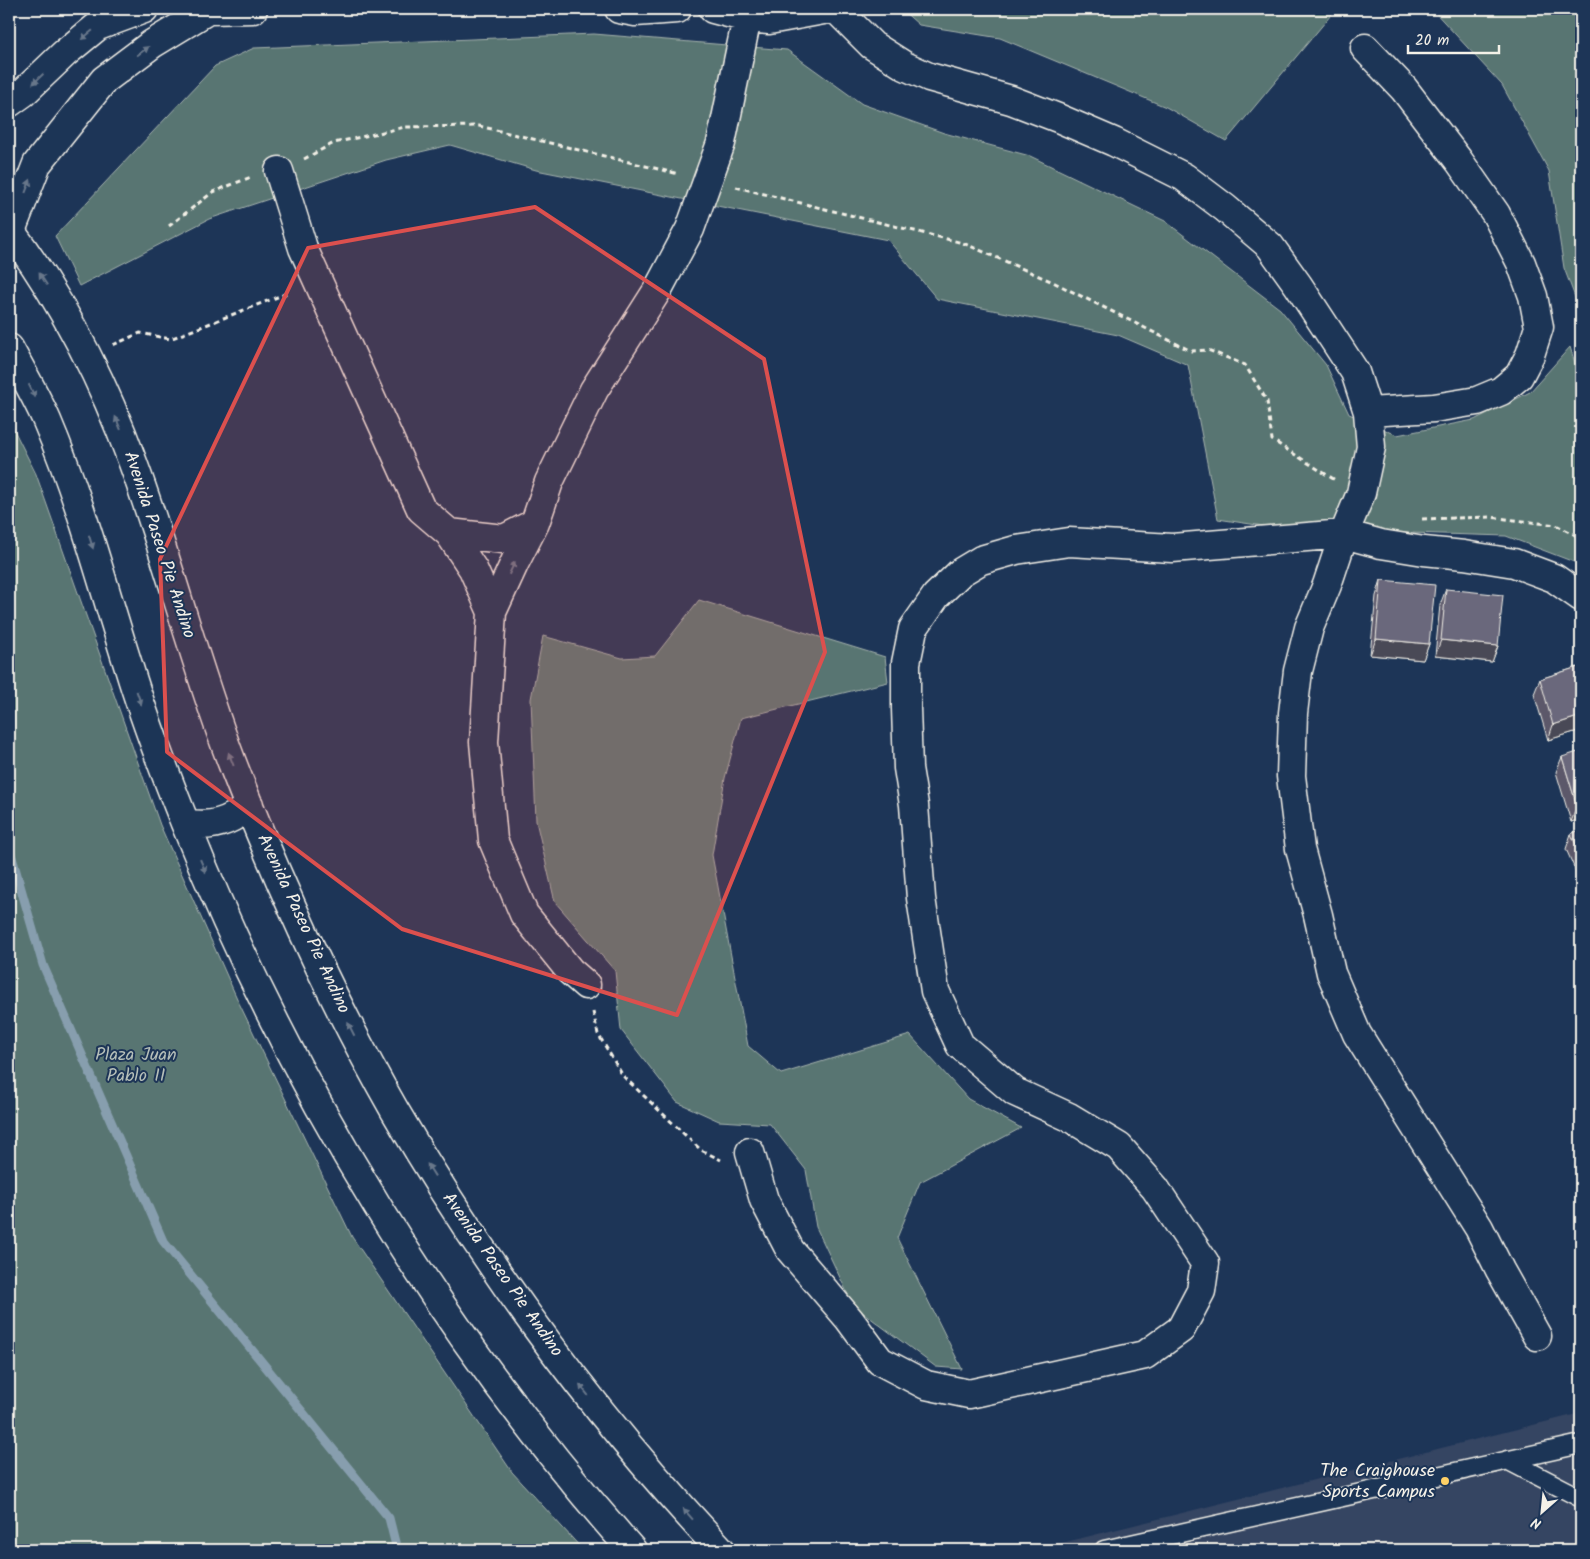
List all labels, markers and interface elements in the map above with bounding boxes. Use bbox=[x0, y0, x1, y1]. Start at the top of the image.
scale bar bbox=[1408, 22, 1499, 54]
text: 20 m bbox=[1415, 29, 1449, 53]
one-way arrow bbox=[81, 30, 94, 41]
one-way arrow bbox=[136, 45, 149, 56]
one-way arrow bbox=[32, 73, 44, 85]
one-way arrow bbox=[24, 178, 32, 193]
one-way arrow bbox=[38, 272, 48, 286]
one-way arrow bbox=[28, 384, 36, 398]
one-way arrow bbox=[113, 416, 121, 430]
street label: Avenida Paseo Pie Andino bbox=[115, 448, 203, 642]
one-way arrow bbox=[87, 535, 95, 550]
one-way arrow bbox=[509, 561, 517, 575]
one-way arrow bbox=[136, 690, 143, 705]
one-way arrow bbox=[227, 752, 234, 767]
street label: Avenida Paseo Pie Andino bbox=[249, 829, 357, 1019]
one-way arrow bbox=[199, 859, 207, 873]
one-way arrow bbox=[347, 1022, 355, 1036]
park label: Plaza Juan Pablo II bbox=[95, 1041, 177, 1091]
one-way arrow bbox=[427, 1164, 436, 1177]
street label: Avenida Paseo Pie Andino bbox=[434, 1187, 570, 1363]
one-way arrow bbox=[578, 1384, 589, 1397]
place label: The Craighouse Sports Campus bbox=[1320, 1457, 1435, 1507]
marker: The Craighouse Sports Campus bbox=[1439, 1475, 1451, 1487]
north arrow bbox=[1518, 1486, 1568, 1536]
one-way arrow bbox=[682, 1509, 694, 1521]
text: N bbox=[1527, 1511, 1545, 1535]

